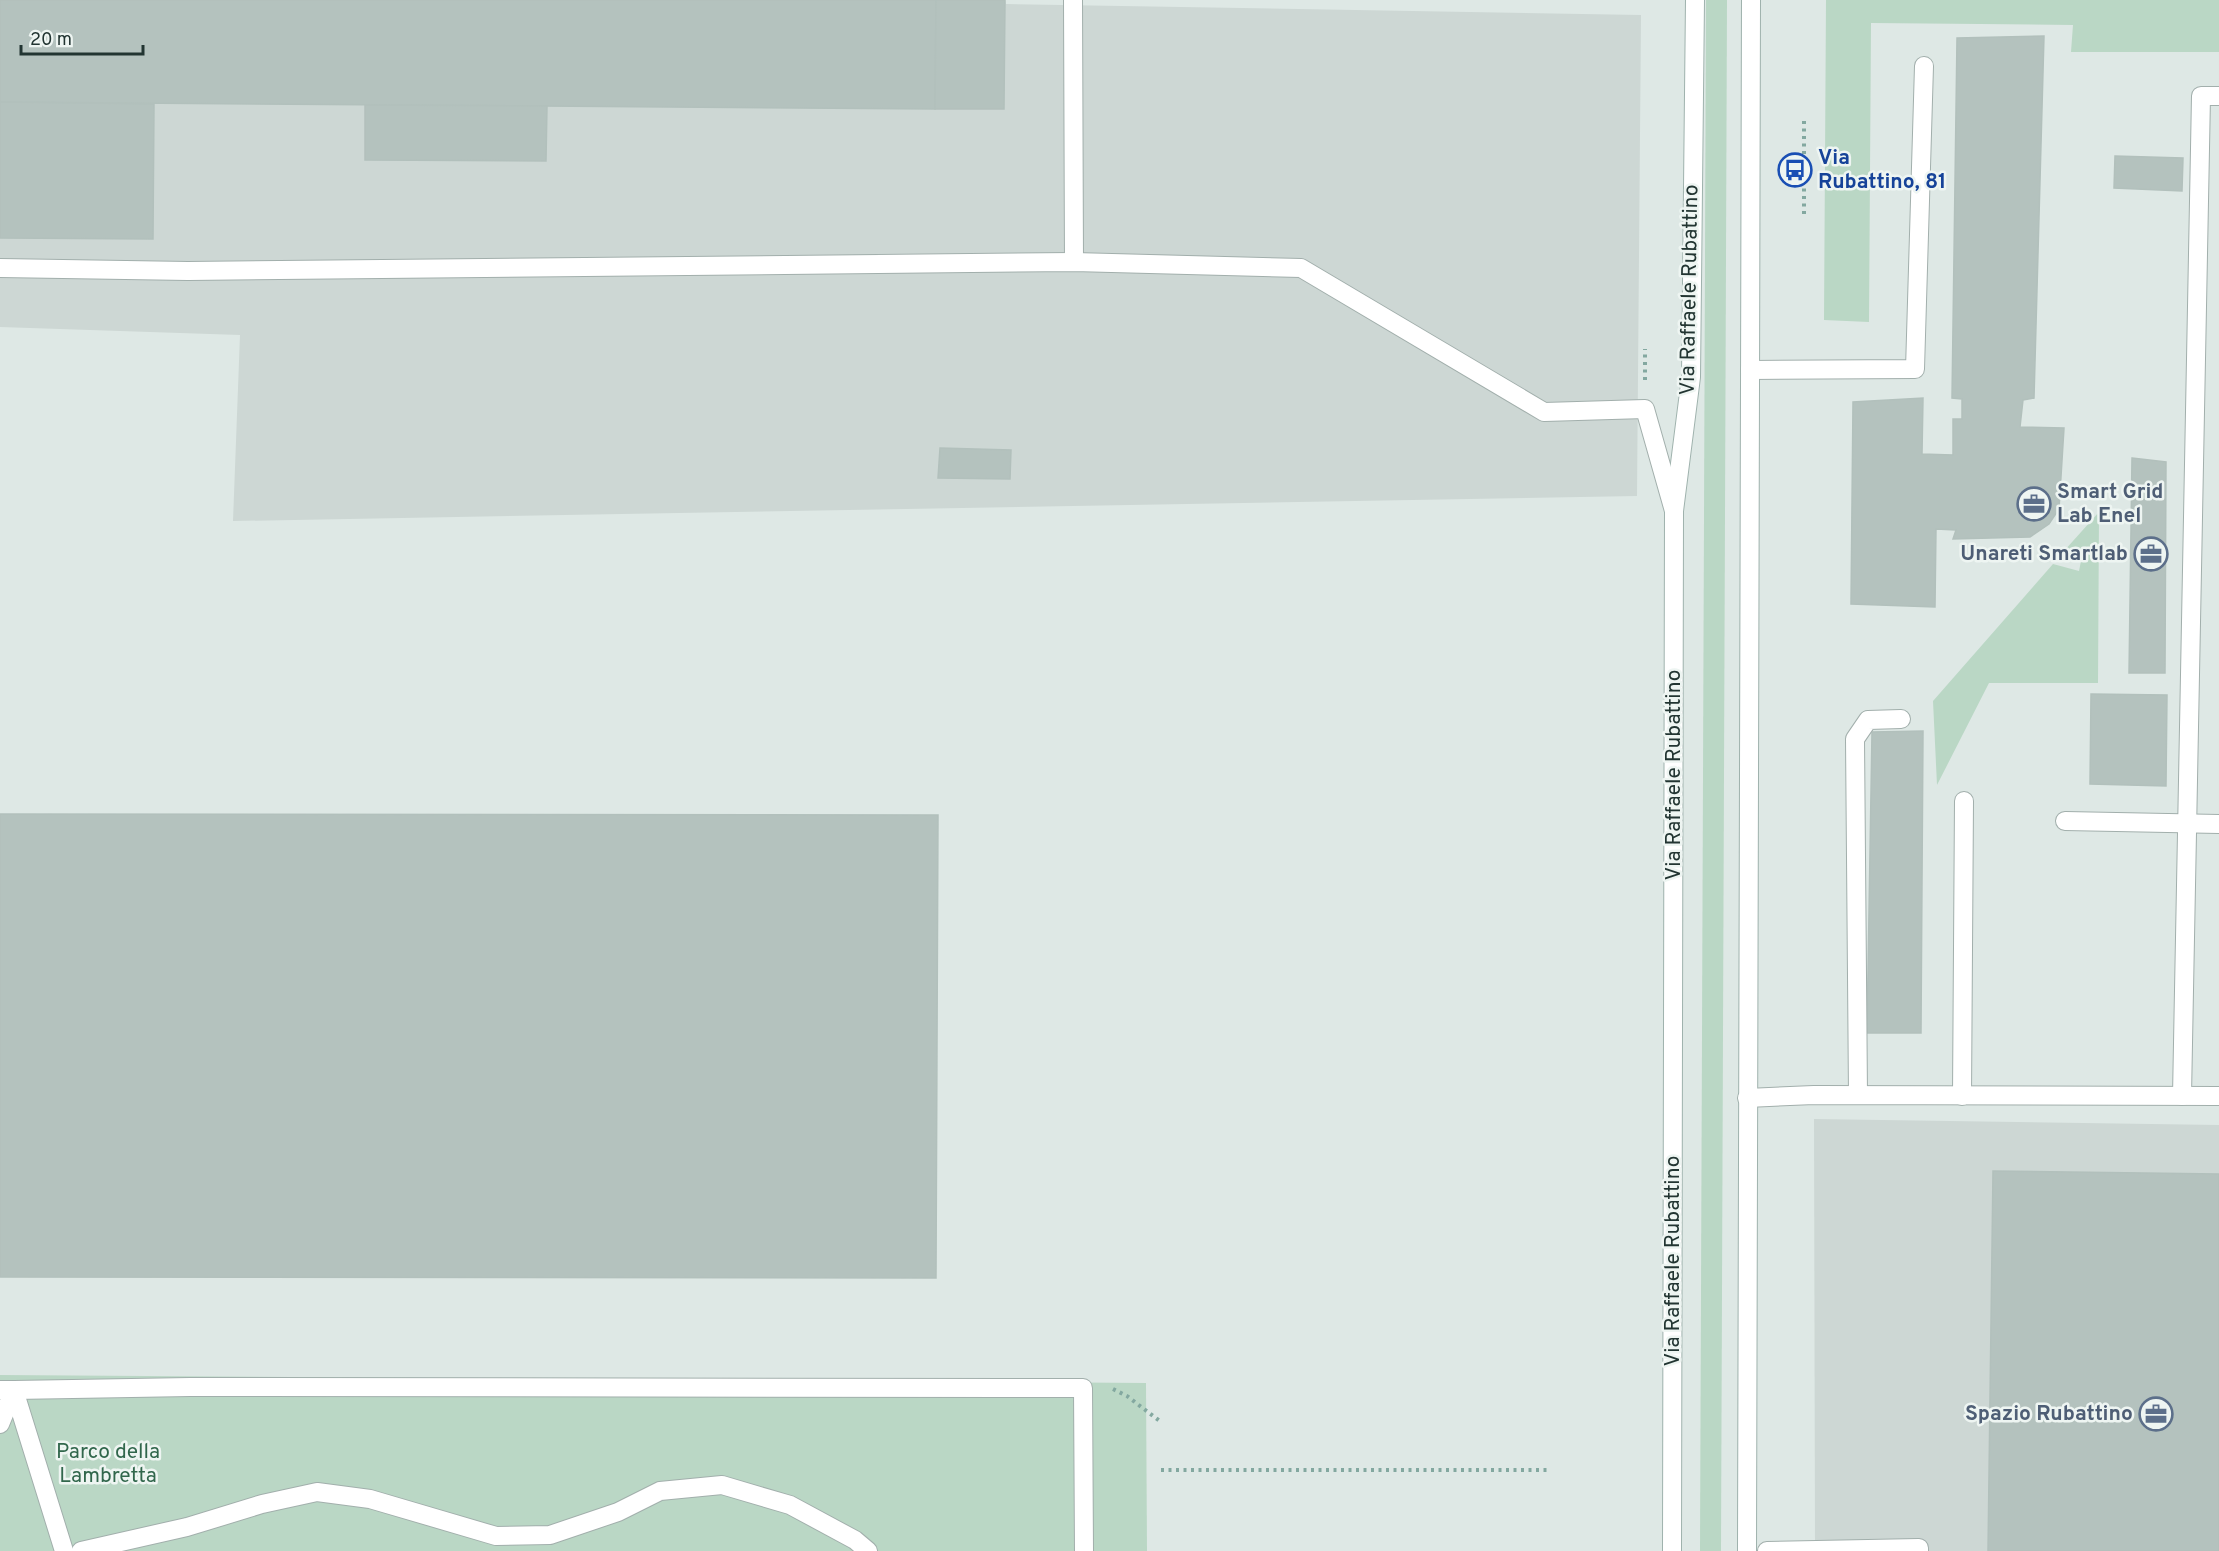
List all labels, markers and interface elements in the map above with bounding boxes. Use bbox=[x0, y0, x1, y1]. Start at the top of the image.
scale bar bbox=[21, 18, 142, 56]
text: 20 m bbox=[30, 29, 72, 52]
place label: Via Rubattino, 81 bbox=[1818, 145, 1946, 196]
bus stop icon: Via Rubattino, 81 bbox=[1777, 152, 1813, 188]
street label: Via Raffaele Rubattino bbox=[1675, 184, 1705, 396]
place label: Smart Grid Lab Enel bbox=[2057, 479, 2163, 530]
office icon: Smart Grid Lab Enel bbox=[2016, 486, 2052, 522]
office icon: Unareti Smartlab bbox=[2133, 536, 2169, 572]
place label: Unareti Smartlab bbox=[1960, 541, 2128, 568]
street label: Via Raffaele Rubattino bbox=[1661, 670, 1688, 881]
street label: Via Raffaele Rubattino bbox=[1660, 1156, 1687, 1367]
office icon: Spazio Rubattino bbox=[2138, 1396, 2174, 1432]
place label: Spazio Rubattino bbox=[1965, 1401, 2133, 1428]
park label: Parco della Lambretta bbox=[56, 1439, 160, 1490]

